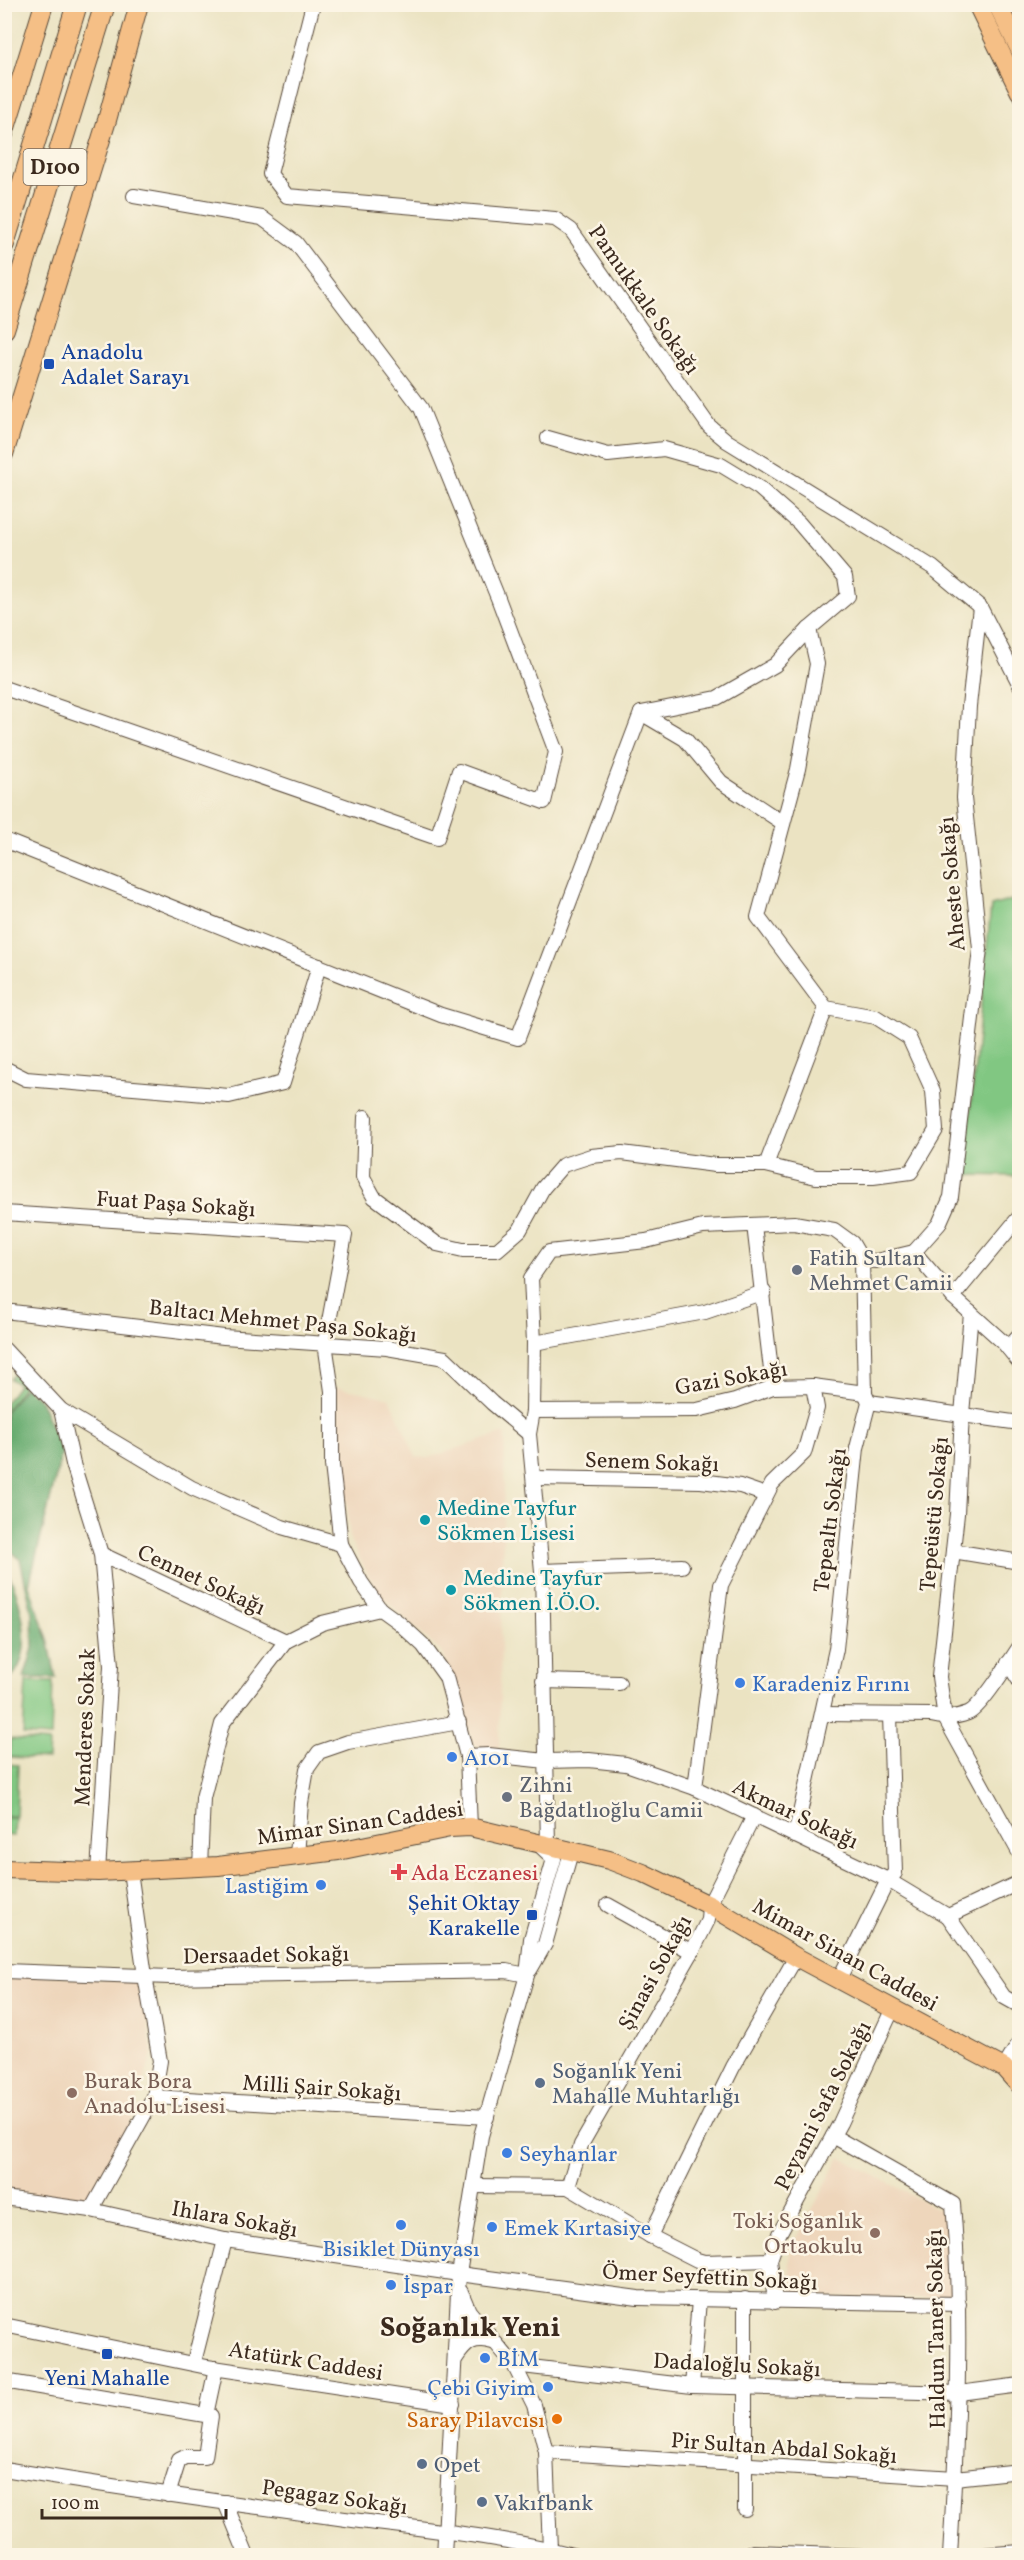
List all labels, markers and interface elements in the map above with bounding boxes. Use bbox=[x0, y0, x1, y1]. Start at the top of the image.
road number: D100 bbox=[23, 149, 86, 185]
street label: Pamukkale Sokağı bbox=[580, 219, 706, 382]
place label: Anadolu Adalet Sarayı bbox=[61, 338, 190, 394]
marker: Anadolu Adalet Sarayı bbox=[42, 357, 56, 371]
street label: Aheste Sokağı bbox=[932, 815, 975, 952]
street label: Fuat Paşa Sokağı bbox=[95, 1184, 257, 1227]
place label: Fatih Sultan Mehmet Camii bbox=[809, 1244, 953, 1300]
marker: Fatih Sultan Mehmet Camii bbox=[790, 1263, 804, 1277]
street label: Baltacı Mehmet Paşa Sokağı bbox=[147, 1293, 418, 1352]
street label: Gazi Sokağı bbox=[673, 1354, 790, 1405]
street label: Tepeüstü Sokağı bbox=[913, 1435, 958, 1593]
street label: Senem Sokağı bbox=[584, 1446, 720, 1481]
street label: Tepealtı Sokağı bbox=[807, 1446, 856, 1594]
place label: Medine Tayfur Sökmen Lisesi bbox=[437, 1494, 577, 1550]
marker: Medine Tayfur Sökmen Lisesi bbox=[418, 1513, 432, 1527]
street label: Cennet Sokağı bbox=[132, 1538, 270, 1624]
place label: Medine Tayfur Sökmen İ.Ö.O. bbox=[463, 1564, 603, 1620]
marker: Medine Tayfur Sökmen İ.Ö.O. bbox=[444, 1583, 458, 1597]
street label: Menderes Sokak bbox=[68, 1647, 105, 1807]
place label: Karadeniz Fırını bbox=[752, 1670, 910, 1701]
marker: Karadeniz Fırını bbox=[733, 1676, 747, 1690]
place label: A101 bbox=[464, 1744, 510, 1775]
marker: A101 bbox=[445, 1750, 459, 1764]
place label: Zihni Bağdatlıoğlu Camii bbox=[519, 1771, 703, 1827]
street label: Akmar Sokağı bbox=[727, 1772, 863, 1858]
marker: Zihni Bağdatlıoğlu Camii bbox=[500, 1790, 514, 1804]
street label: Mimar Sinan Caddesi bbox=[255, 1795, 466, 1854]
place label: Ada Eczanesi bbox=[411, 1859, 538, 1890]
marker: Ada Eczanesi bbox=[392, 1865, 406, 1879]
place label: Lastiğim bbox=[225, 1872, 309, 1903]
marker: Lastiğim bbox=[314, 1878, 328, 1892]
place label: Şehit Oktay Karakelle bbox=[408, 1889, 520, 1945]
street label: Mimar Sinan Caddesi bbox=[746, 1892, 943, 2020]
marker: Şehit Oktay Karakelle bbox=[525, 1908, 539, 1922]
street label: Şinasi Sokağı bbox=[612, 1910, 701, 2037]
street label: Dersaadet Sokağı bbox=[183, 1940, 350, 1973]
street label: Peyami Safa Sokağı bbox=[768, 2016, 880, 2196]
place label: Soğanlık Yeni Mahalle Muhtarlığı bbox=[552, 2057, 740, 2113]
place label: Burak Bora Anadolu Lisesi bbox=[84, 2067, 226, 2123]
street label: Milli Şair Sokağı bbox=[241, 2068, 402, 2111]
marker: Soğanlık Yeni Mahalle Muhtarlığı bbox=[533, 2076, 547, 2090]
marker: Burak Bora Anadolu Lisesi bbox=[65, 2086, 79, 2100]
place label: Seyhanlar bbox=[519, 2140, 617, 2171]
marker: Seyhanlar bbox=[500, 2146, 514, 2160]
street label: Ihlara Sokağı bbox=[169, 2194, 300, 2247]
place label: Toki Soğanlık Ortaokulu bbox=[733, 2207, 863, 2263]
place label: Emek Kırtasiye bbox=[504, 2214, 651, 2245]
marker: Bisiklet Dünyası bbox=[394, 2218, 408, 2232]
marker: Emek Kırtasiye bbox=[485, 2220, 499, 2234]
marker: Toki Soğanlık Ortaokulu bbox=[868, 2226, 882, 2240]
street label: Haldun Taner Sokağı bbox=[920, 2229, 955, 2429]
place label: Bisiklet Dünyası bbox=[322, 2235, 480, 2266]
street label: Ömer Seyfettin Sokağı bbox=[601, 2257, 818, 2300]
place label: İspar bbox=[403, 2272, 453, 2303]
marker: İspar bbox=[384, 2278, 398, 2292]
district label: Soğanlık Yeni bbox=[380, 2309, 560, 2348]
street label: Atatürk Caddesi bbox=[226, 2335, 385, 2390]
place label: BİM bbox=[497, 2345, 539, 2376]
marker: Yeni Mahalle bbox=[100, 2347, 114, 2361]
street label: Dadaloğlu Sokağı bbox=[652, 2347, 821, 2386]
marker: BİM bbox=[478, 2351, 492, 2365]
place label: Yeni Mahalle bbox=[44, 2364, 170, 2395]
place label: Çebi Giyim bbox=[427, 2374, 536, 2405]
marker: Çebi Giyim bbox=[541, 2380, 555, 2394]
place label: Saray Pilavcısı bbox=[407, 2406, 545, 2437]
marker: Saray Pilavcısı bbox=[550, 2412, 564, 2426]
street label: Pir Sultan Abdal Sokağı bbox=[670, 2426, 898, 2473]
place label: Opet bbox=[434, 2451, 481, 2482]
marker: Opet bbox=[415, 2457, 429, 2471]
street label: Pegagaz Sokağı bbox=[260, 2473, 410, 2524]
scale bar bbox=[42, 2482, 226, 2520]
place label: Vakıfbank bbox=[494, 2489, 593, 2520]
text: 100 m bbox=[51, 2492, 100, 2517]
marker: Vakıfbank bbox=[475, 2495, 489, 2509]

